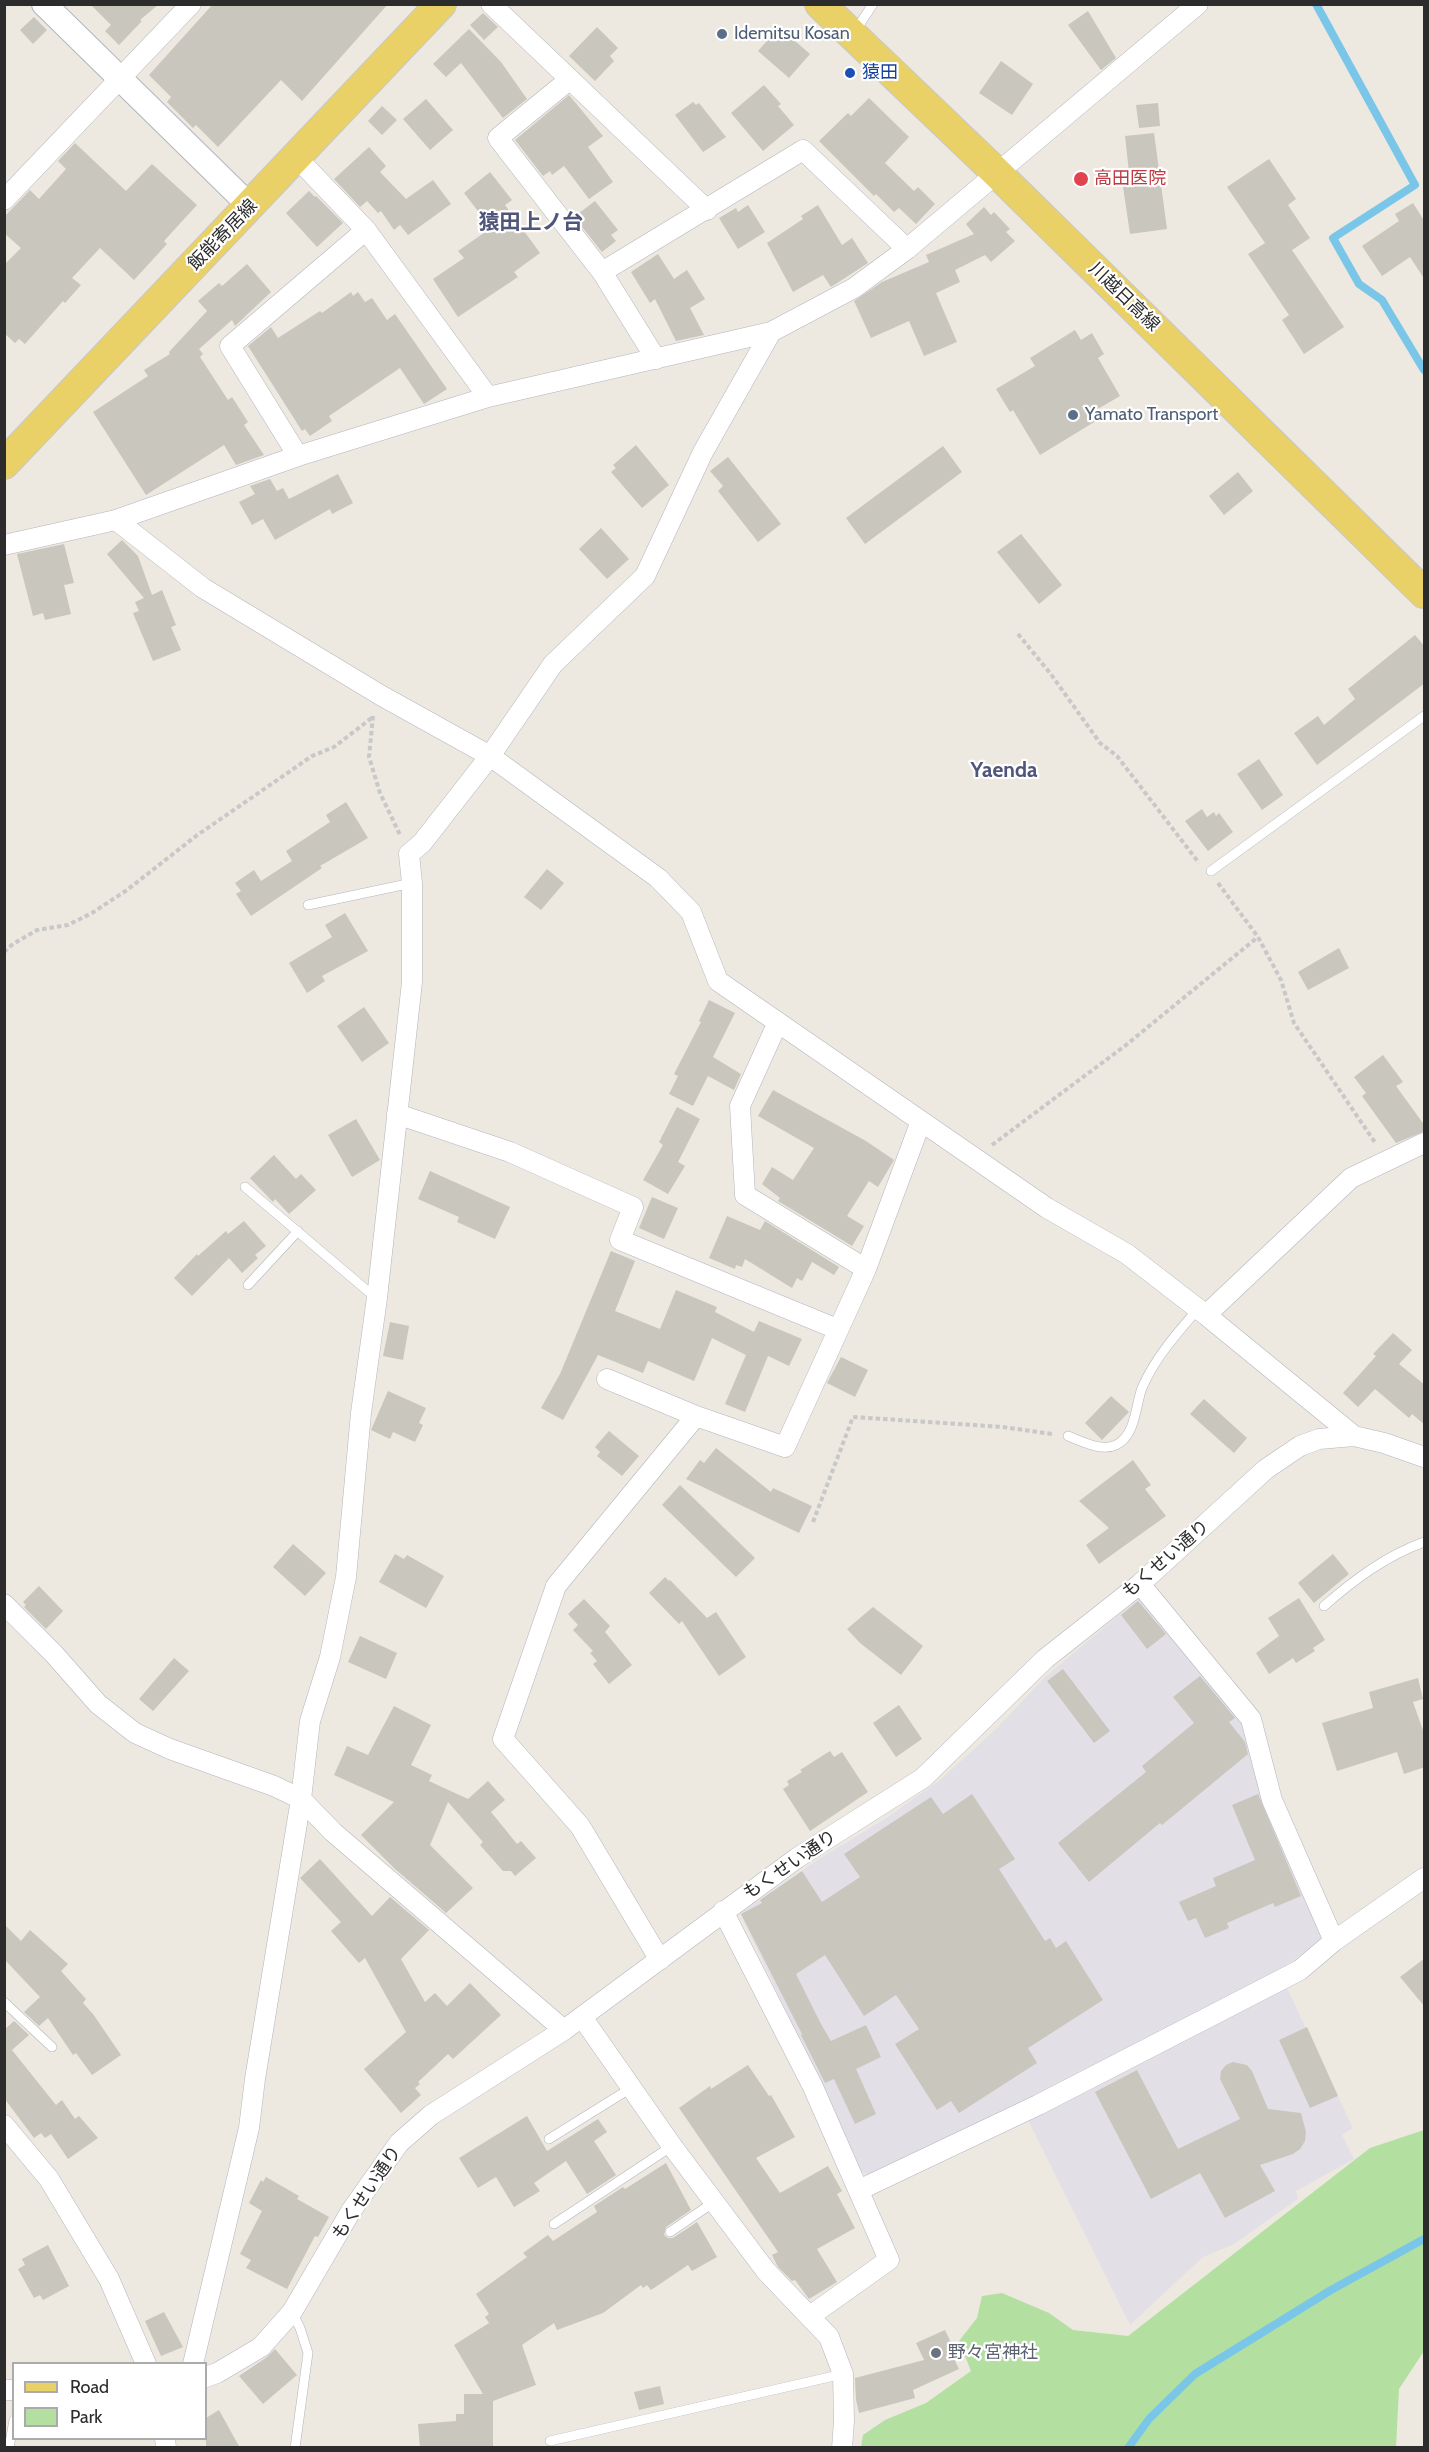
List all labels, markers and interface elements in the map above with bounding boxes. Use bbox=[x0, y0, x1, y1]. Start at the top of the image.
place label: Idemitsu Kosan bbox=[734, 23, 850, 45]
marker: Idemitsu Kosan bbox=[715, 27, 729, 41]
place label: 猿田 bbox=[862, 62, 898, 84]
marker: 猿田 bbox=[843, 66, 857, 80]
place label: 高田医院 bbox=[1094, 168, 1166, 190]
marker: 高田医院 bbox=[1072, 170, 1090, 188]
street label: 飯能寄居線 bbox=[184, 195, 262, 275]
district label: 猿田上ノ台 bbox=[479, 210, 583, 236]
street label: 川越日高線 bbox=[1084, 258, 1164, 336]
place label: Yamato Transport bbox=[1085, 404, 1218, 426]
marker: Yamato Transport bbox=[1066, 408, 1080, 422]
district label: Yaenda bbox=[971, 758, 1037, 784]
street label: もくせい通り bbox=[1118, 1515, 1214, 1603]
street label: もくせい通り bbox=[739, 1826, 841, 1904]
street label: もくせい通り bbox=[328, 2142, 406, 2244]
place label: 野々宮神社 bbox=[948, 2342, 1038, 2364]
marker: 野々宮神社 bbox=[929, 2346, 943, 2360]
legend bbox=[12, 2362, 207, 2440]
text: Road bbox=[70, 2376, 109, 2398]
text: Park bbox=[70, 2406, 102, 2428]

